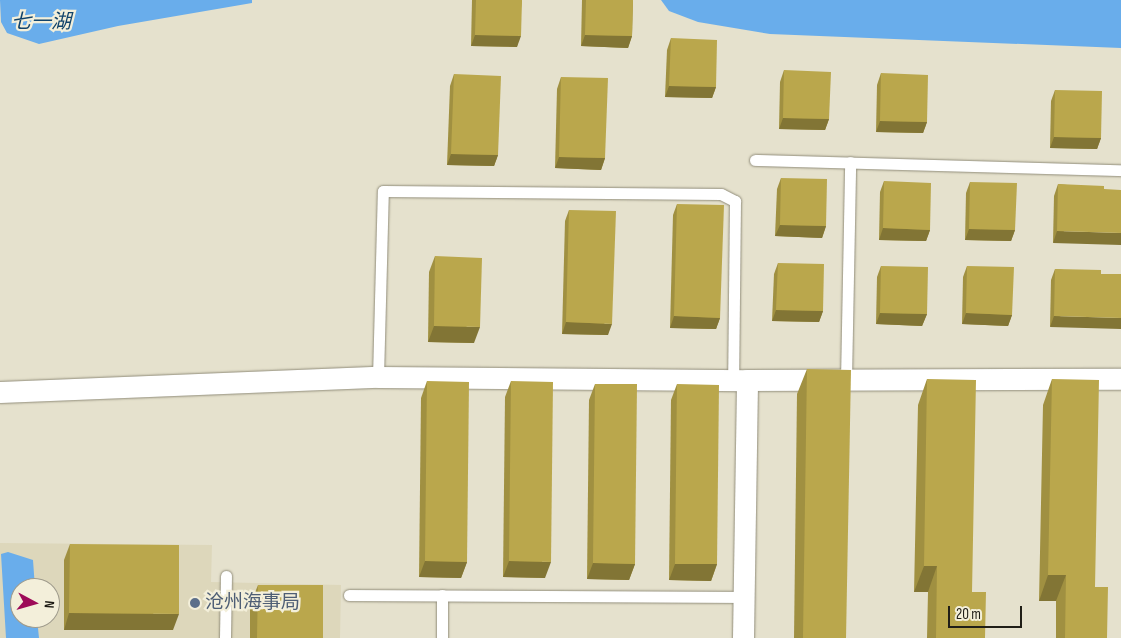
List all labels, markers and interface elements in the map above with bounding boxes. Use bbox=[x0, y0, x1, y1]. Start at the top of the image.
water label: 七一湖 bbox=[11, 10, 71, 34]
north arrow bbox=[10, 578, 60, 628]
place label: 沧州海事局 bbox=[205, 592, 300, 614]
scale bar bbox=[951, 596, 1025, 628]
marker: 沧州海事局 bbox=[189, 597, 201, 609]
text: N bbox=[41, 600, 58, 609]
text: 20 m bbox=[956, 605, 981, 624]

